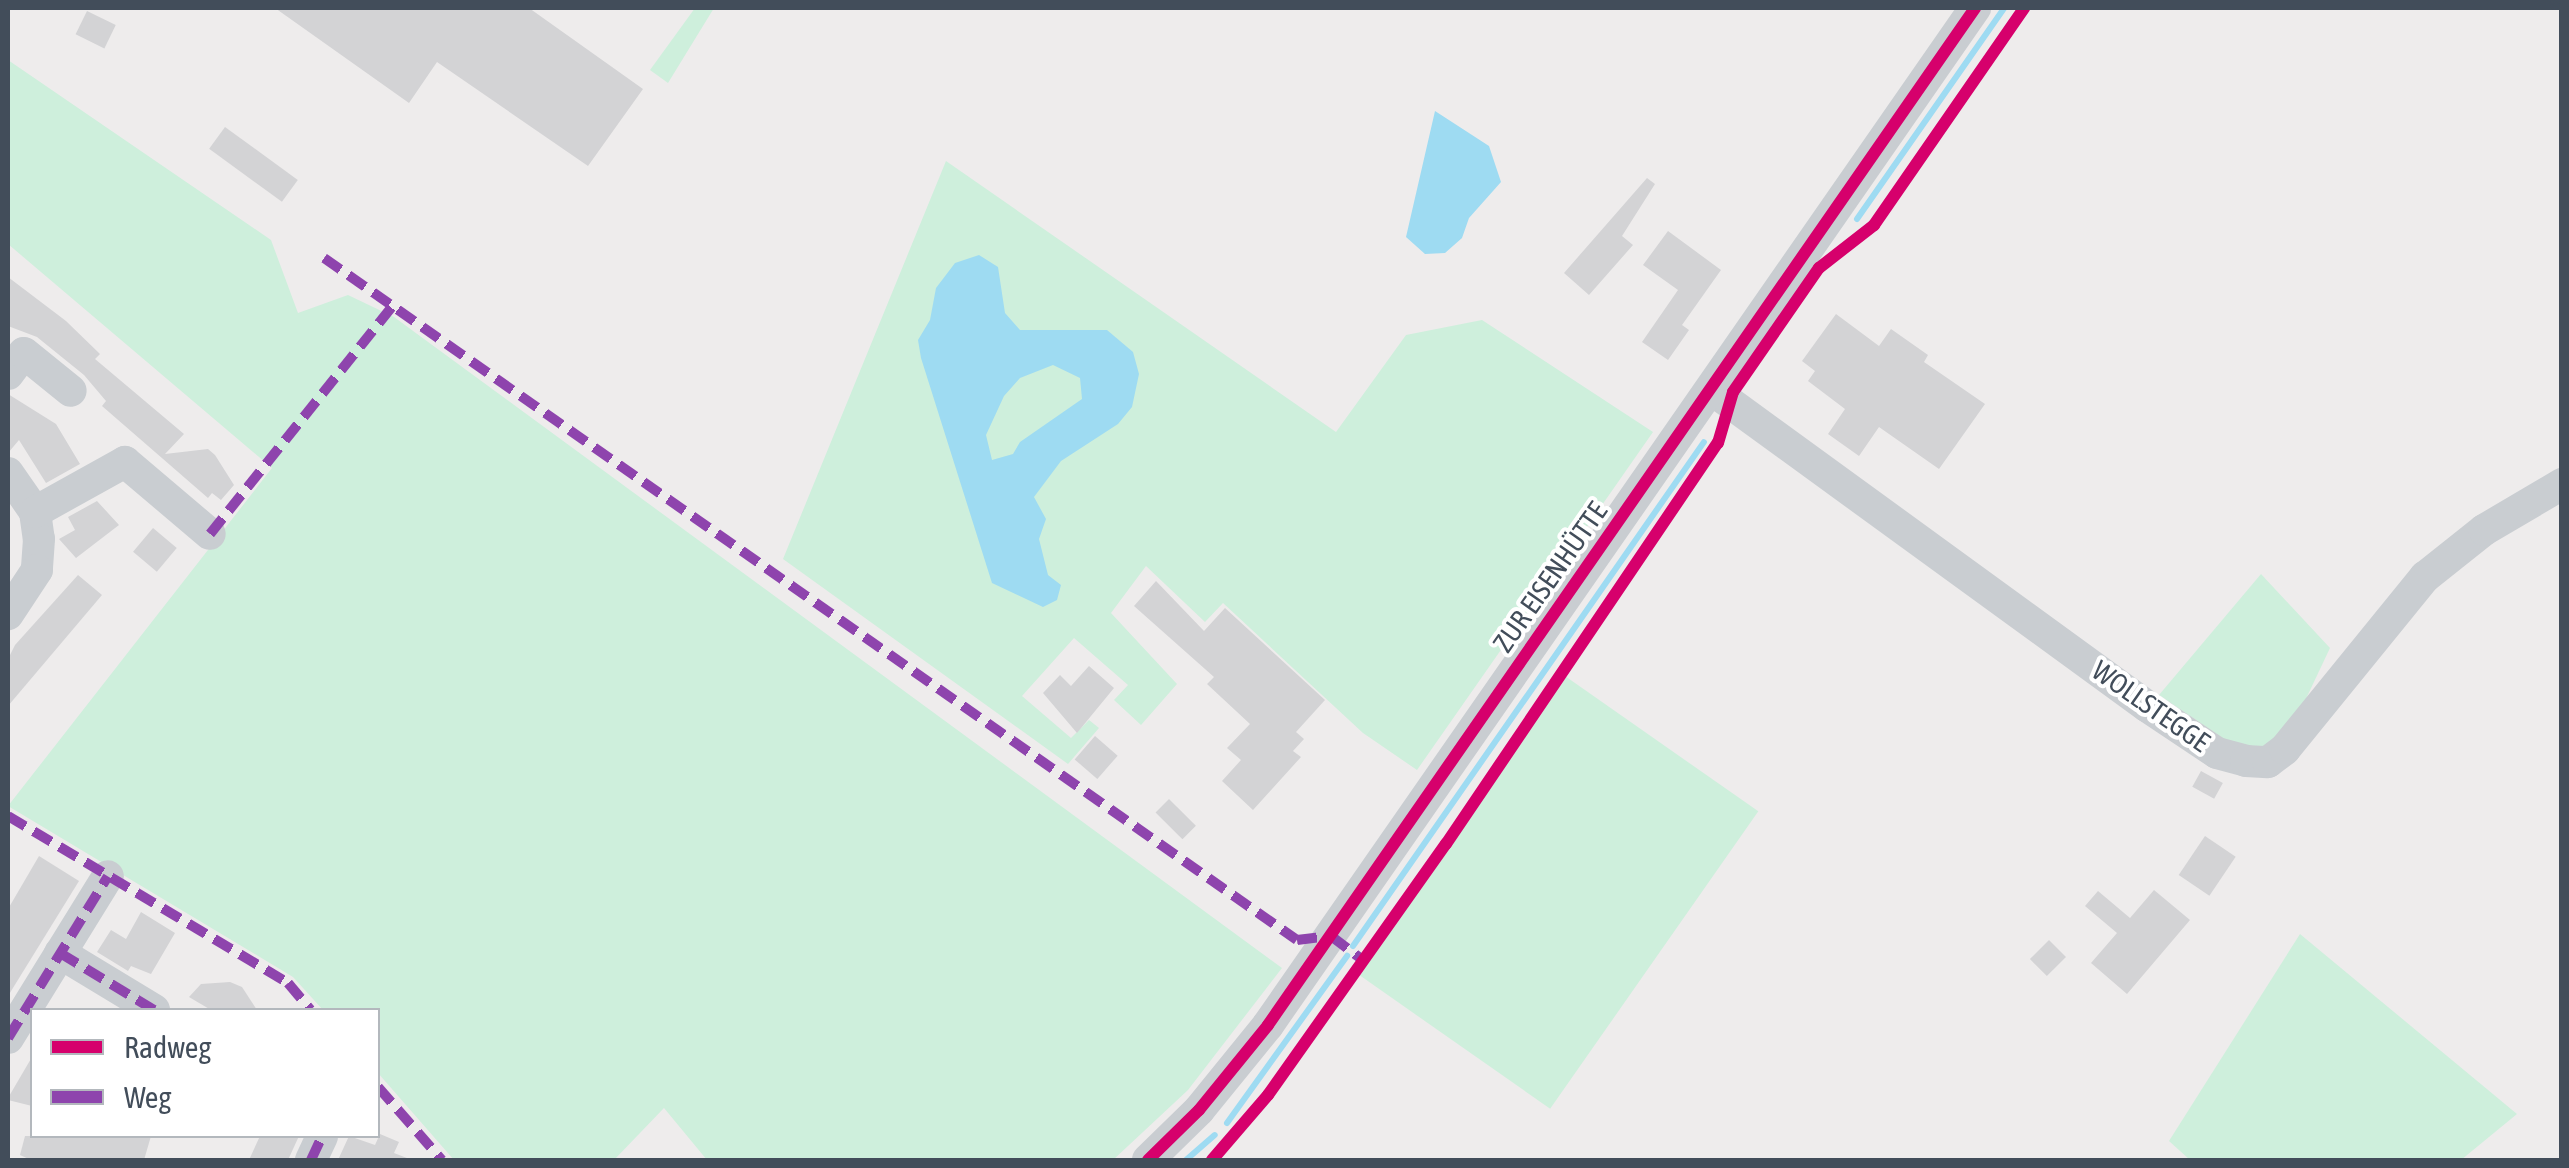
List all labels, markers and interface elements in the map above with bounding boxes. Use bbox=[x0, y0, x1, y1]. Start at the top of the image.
street label: ZUR EISENHÜTTE bbox=[1486, 495, 1614, 659]
street label: WOLLSTEGGE bbox=[2086, 653, 2216, 759]
legend bbox=[30, 1008, 380, 1138]
text: Radweg bbox=[124, 1030, 211, 1064]
text: Weg bbox=[124, 1080, 171, 1114]

